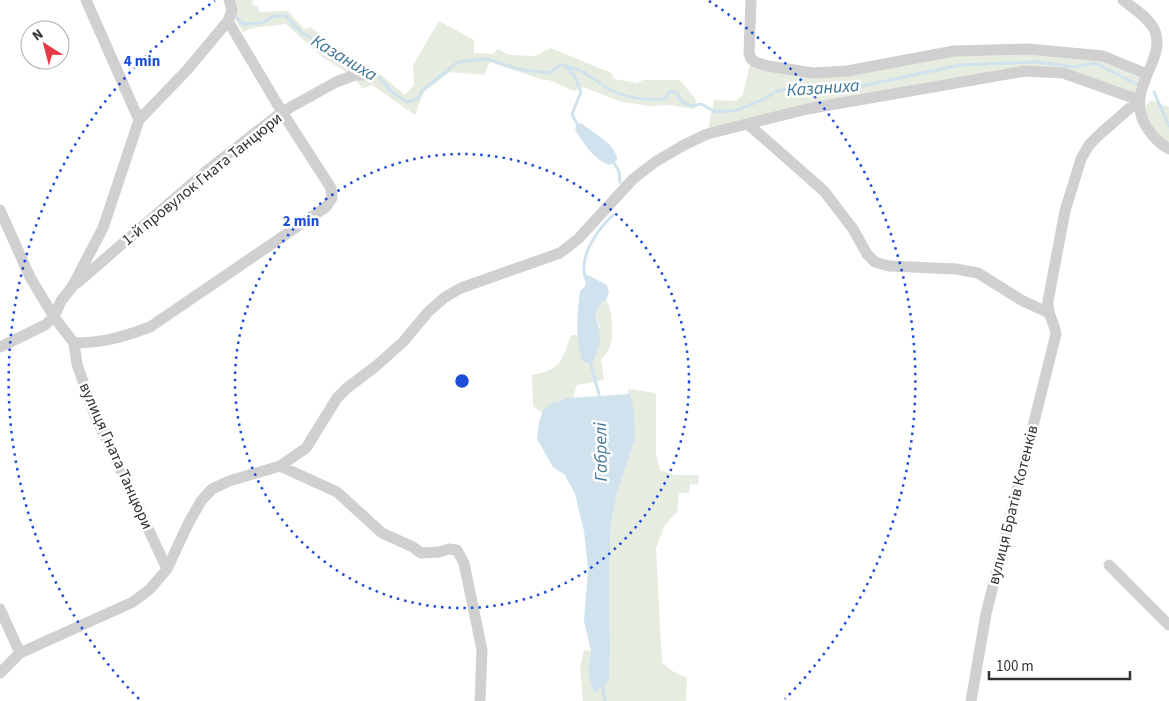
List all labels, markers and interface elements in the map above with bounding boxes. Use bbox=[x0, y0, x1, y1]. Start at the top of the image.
north arrow bbox=[20, 20, 70, 70]
text: N bbox=[28, 24, 48, 46]
water label: Казаниха bbox=[306, 28, 382, 88]
text: 4 min bbox=[124, 51, 160, 72]
water label: Казаниха bbox=[786, 73, 861, 103]
street label: 1-й провулок Гната Танцюри bbox=[117, 107, 287, 251]
text: 2 min bbox=[283, 211, 319, 232]
centre of rings bbox=[453, 372, 471, 390]
street label: вулиця Гната Танцюри bbox=[74, 379, 158, 533]
water label: Габрелі bbox=[588, 421, 614, 482]
street label: вулиця Братів Котенків bbox=[983, 423, 1043, 587]
scale bar bbox=[989, 648, 1130, 680]
text: 100 m bbox=[996, 656, 1034, 677]

